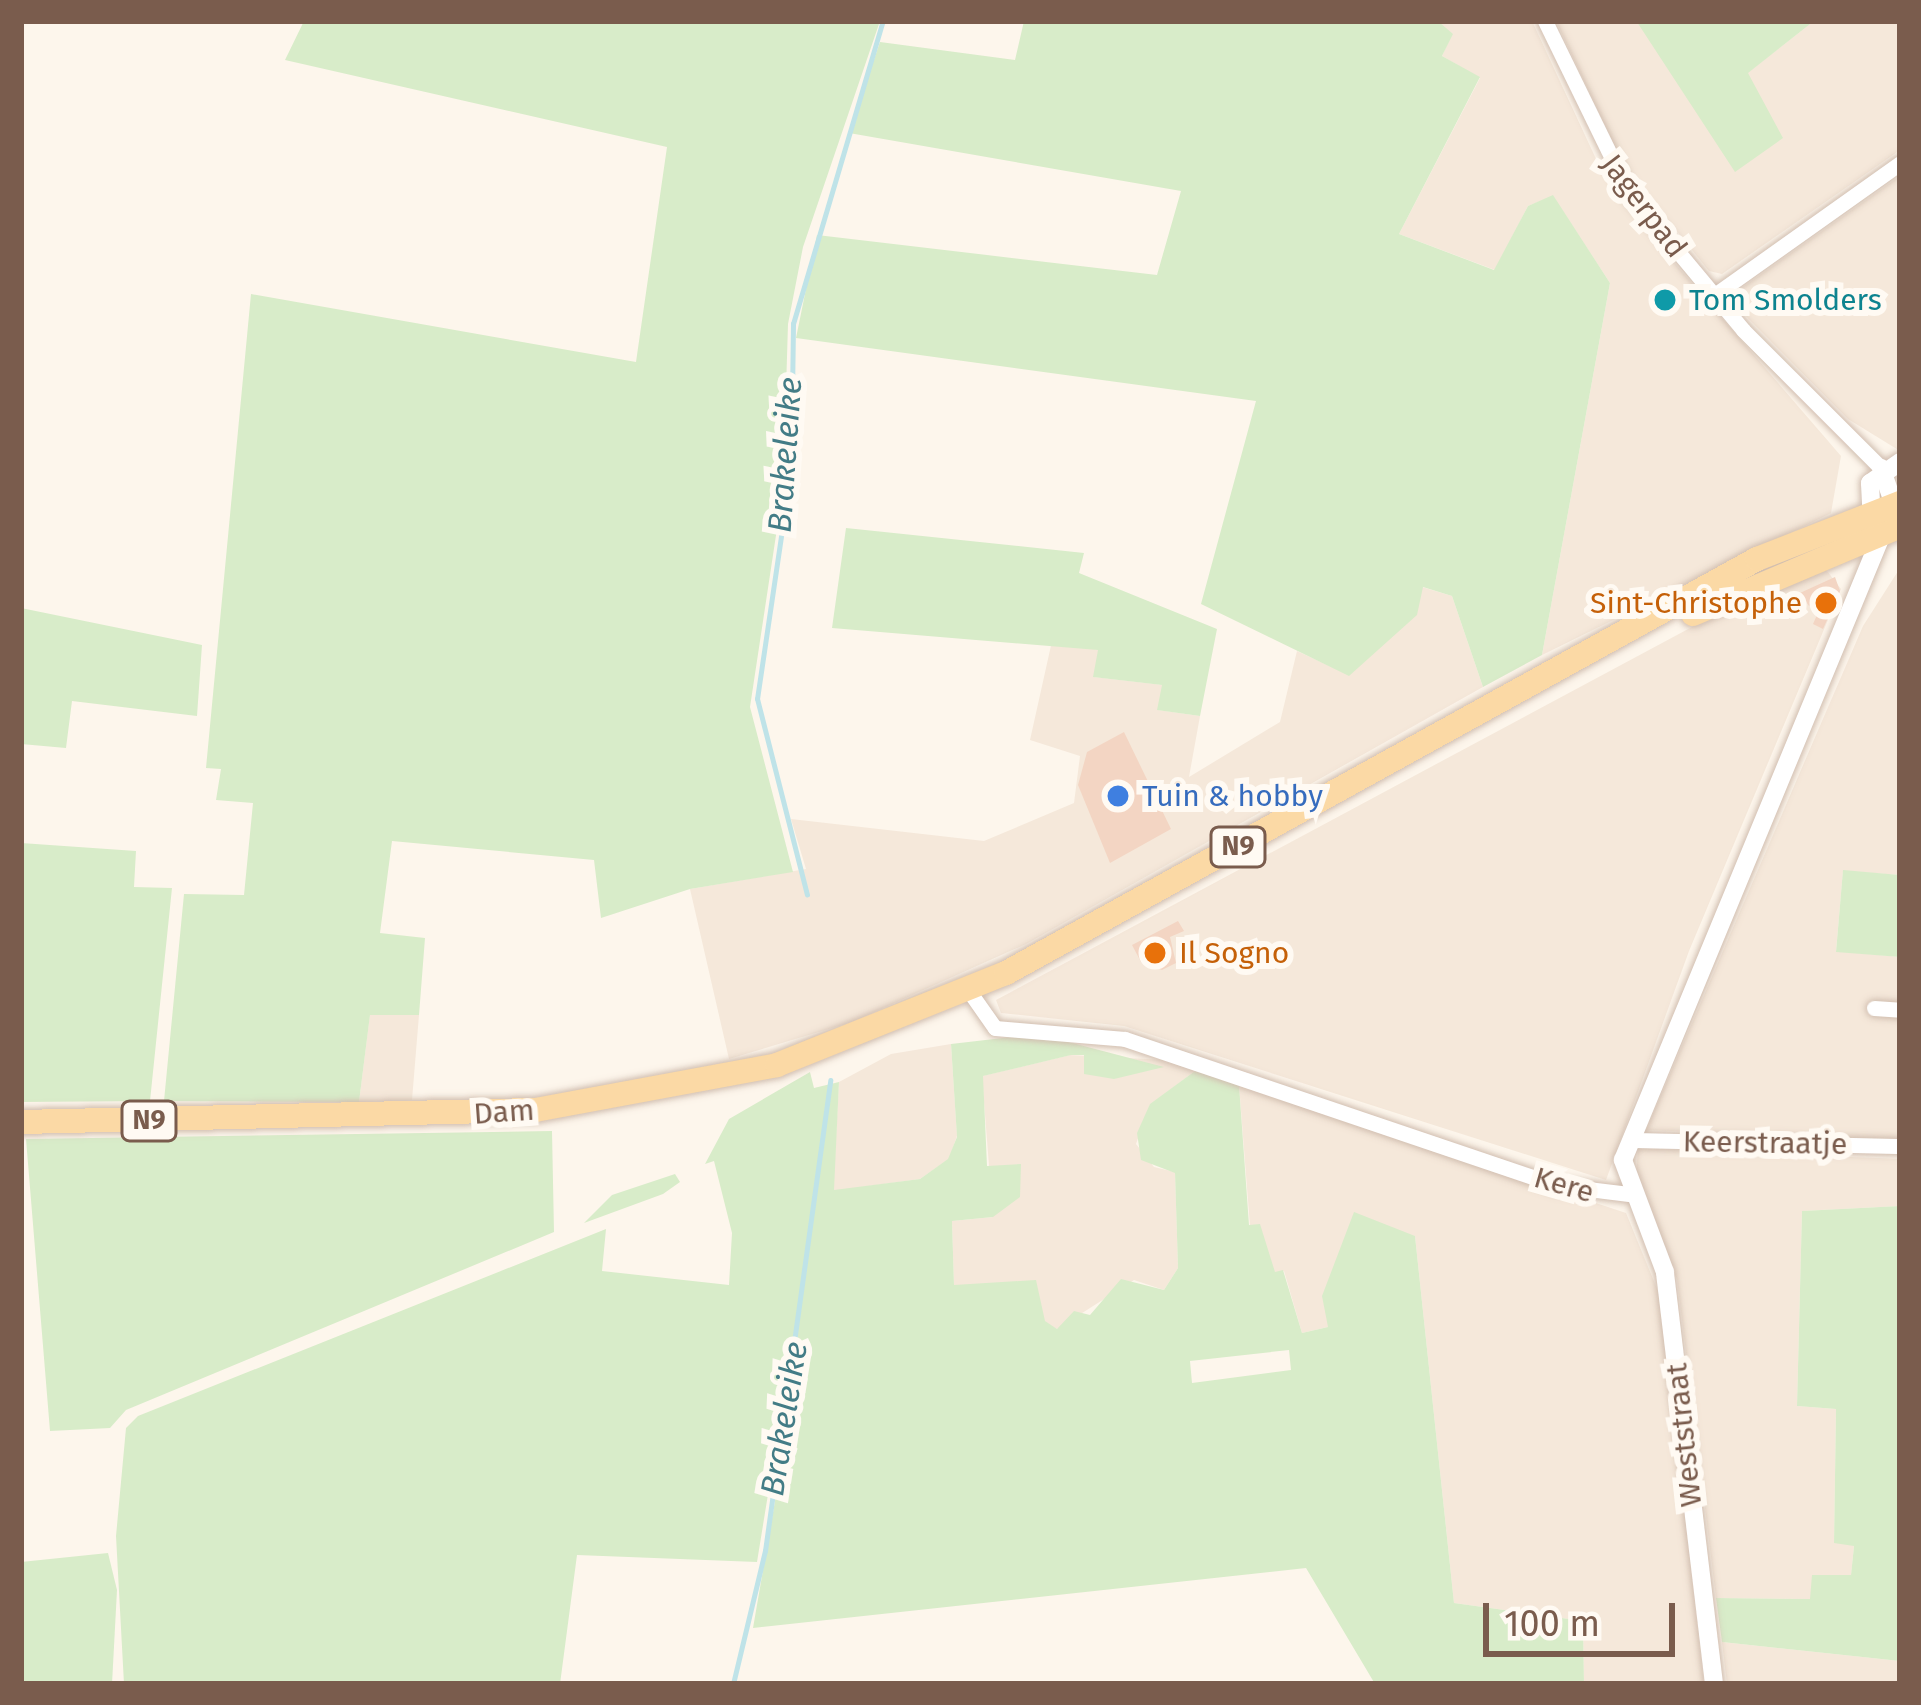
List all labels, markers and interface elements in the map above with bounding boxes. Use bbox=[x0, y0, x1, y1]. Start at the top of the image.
street label: Jagerpad bbox=[1594, 147, 1694, 265]
place label: Tom Smolders bbox=[1689, 282, 1882, 318]
marker: Tom Smolders bbox=[1652, 287, 1678, 313]
water label: Brakeleike bbox=[761, 376, 811, 534]
place label: Sint-Christophe bbox=[1590, 585, 1802, 621]
marker: Sint-Christophe bbox=[1813, 590, 1839, 616]
place label: Tuin & hobby bbox=[1142, 778, 1323, 814]
marker: Tuin & hobby bbox=[1105, 783, 1131, 809]
road number: N9 bbox=[1208, 826, 1268, 868]
place label: Il Sogno bbox=[1179, 935, 1289, 971]
marker: Il Sogno bbox=[1142, 940, 1168, 966]
street label: Dam bbox=[472, 1092, 536, 1132]
road number: N9 bbox=[119, 1100, 179, 1142]
street label: Keerstraatje bbox=[1682, 1124, 1848, 1162]
street label: Kere bbox=[1530, 1159, 1598, 1211]
water label: Brakeleike bbox=[753, 1339, 817, 1499]
street label: Weststraat bbox=[1659, 1361, 1709, 1509]
scale bar bbox=[1489, 1579, 1681, 1653]
text: 100 m bbox=[1504, 1602, 1600, 1646]

